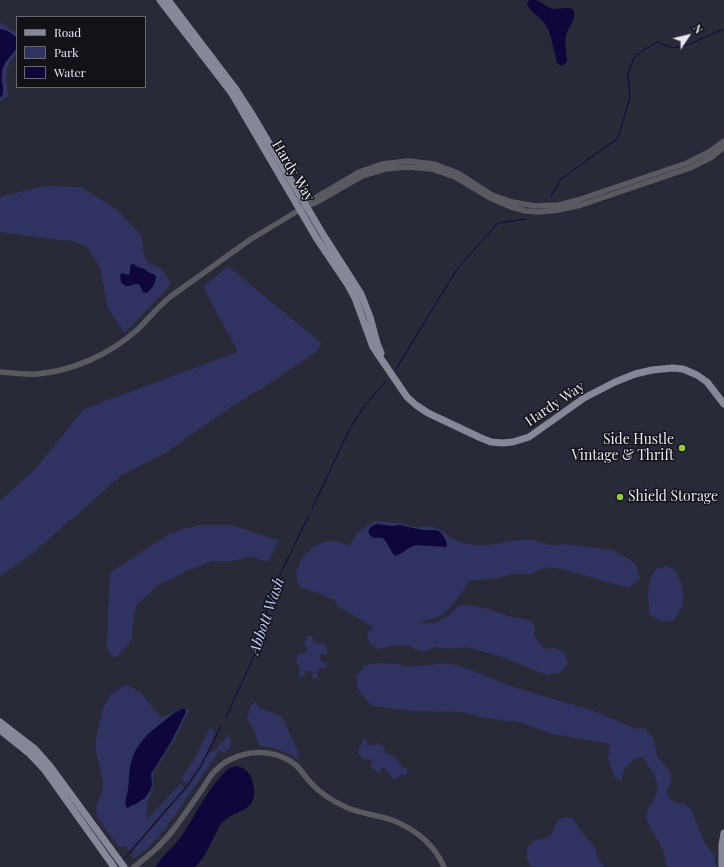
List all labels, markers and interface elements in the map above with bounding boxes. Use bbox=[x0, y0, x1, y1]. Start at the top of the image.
legend bbox=[16, 16, 146, 88]
north arrow bbox=[668, 16, 708, 56]
text: N bbox=[690, 21, 707, 36]
text: Road bbox=[54, 24, 81, 40]
text: Park bbox=[54, 44, 79, 60]
text: Water bbox=[54, 64, 86, 80]
street label: Hardy Way bbox=[268, 138, 318, 204]
street label: Hardy Way bbox=[522, 378, 588, 430]
place label: Side Hustle Vintage & Thrift bbox=[571, 432, 674, 464]
marker: Side Hustle Vintage & Thrift bbox=[677, 443, 687, 453]
place label: Shield Storage bbox=[628, 489, 718, 505]
marker: Shield Storage bbox=[615, 492, 625, 502]
water label: Abbott Wash bbox=[245, 575, 289, 657]

